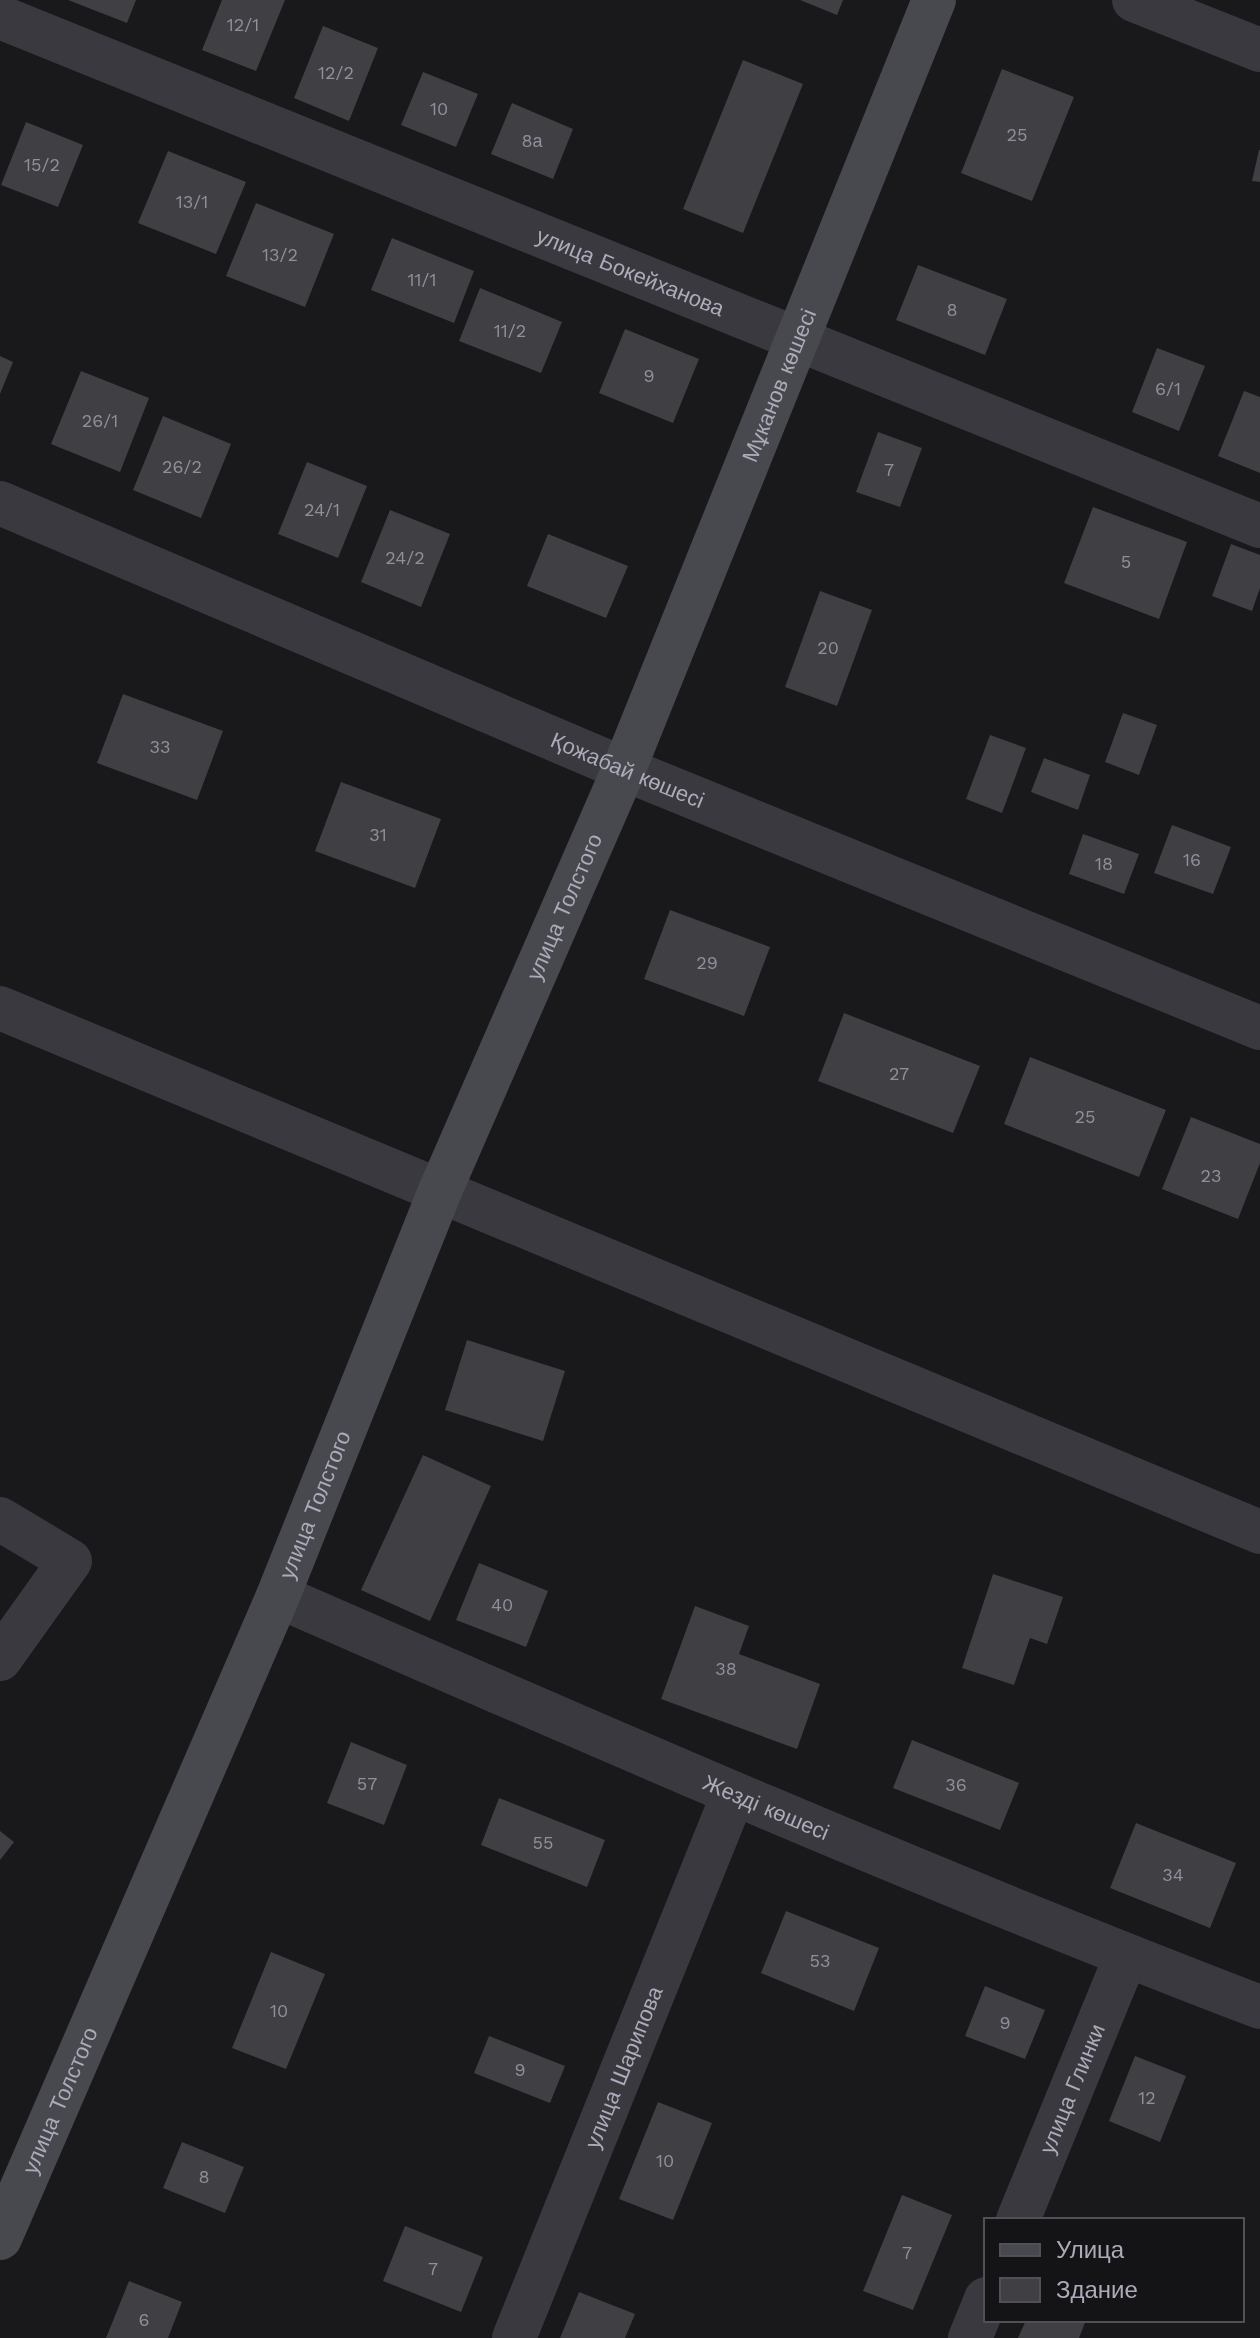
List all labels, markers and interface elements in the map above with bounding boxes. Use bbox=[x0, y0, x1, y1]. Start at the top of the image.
house number: 12/1 bbox=[227, 14, 259, 35]
house number: 12/2 bbox=[318, 62, 354, 83]
house number: 10 bbox=[430, 98, 448, 119]
house number: 25 bbox=[1007, 124, 1027, 145]
house number: 8а bbox=[521, 130, 544, 151]
house number: 15/2 bbox=[24, 154, 60, 175]
house number: 13/1 bbox=[176, 191, 208, 212]
street label: улица Бокейханова bbox=[533, 223, 729, 322]
house number: 13/2 bbox=[262, 244, 298, 265]
house number: 11/1 bbox=[408, 269, 436, 290]
house number: 8 bbox=[946, 299, 958, 320]
street label: Мұканов көшесі bbox=[737, 305, 821, 466]
house number: 11/2 bbox=[494, 320, 526, 341]
house number: 9 bbox=[643, 365, 655, 386]
house number: 6/1 bbox=[1155, 378, 1181, 399]
house number: 26/1 bbox=[82, 410, 118, 431]
house number: 26/2 bbox=[162, 456, 202, 477]
house number: 7 bbox=[884, 459, 894, 480]
house number: 24/1 bbox=[304, 499, 340, 520]
house number: 24/2 bbox=[385, 547, 425, 568]
house number: 5 bbox=[1121, 551, 1131, 572]
house number: 20 bbox=[817, 637, 839, 658]
street label: Қожабай көшесі bbox=[547, 727, 708, 813]
house number: 33 bbox=[150, 736, 171, 757]
house number: 31 bbox=[369, 824, 387, 845]
street label: улица Толстого bbox=[522, 830, 607, 984]
house number: 16 bbox=[1183, 849, 1201, 870]
house number: 18 bbox=[1095, 853, 1113, 874]
house number: 29 bbox=[696, 952, 718, 973]
house number: 27 bbox=[889, 1063, 909, 1084]
house number: 25 bbox=[1075, 1106, 1095, 1127]
house number: 23 bbox=[1201, 1165, 1222, 1186]
street label: улица Толстого bbox=[274, 1427, 356, 1582]
house number: 40 bbox=[491, 1594, 513, 1615]
house number: 38 bbox=[715, 1658, 737, 1679]
street label: Жезді көшесі bbox=[699, 1770, 833, 1845]
house number: 57 bbox=[357, 1773, 377, 1794]
house number: 36 bbox=[945, 1774, 967, 1795]
house number: 55 bbox=[533, 1832, 553, 1853]
house number: 34 bbox=[1162, 1864, 1184, 1885]
house number: 53 bbox=[810, 1950, 830, 1971]
street label: улица Шарипова bbox=[580, 1982, 668, 2152]
house number: 10 bbox=[270, 2000, 288, 2021]
house number: 9 bbox=[999, 2012, 1011, 2033]
street label: улица Глинки bbox=[1035, 2020, 1110, 2157]
street label: улица Толстого bbox=[17, 2023, 103, 2178]
house number: 9 bbox=[514, 2059, 526, 2080]
house number: 12 bbox=[1138, 2087, 1156, 2108]
house number: 10 bbox=[656, 2150, 674, 2171]
house number: 8 bbox=[198, 2166, 210, 2187]
legend bbox=[984, 2218, 1244, 2322]
text: Улица bbox=[1056, 2236, 1125, 2264]
house number: 7 bbox=[902, 2242, 912, 2263]
house number: 7 bbox=[428, 2258, 438, 2279]
text: Здание bbox=[1056, 2276, 1138, 2304]
house number: 6 bbox=[139, 2309, 149, 2330]

